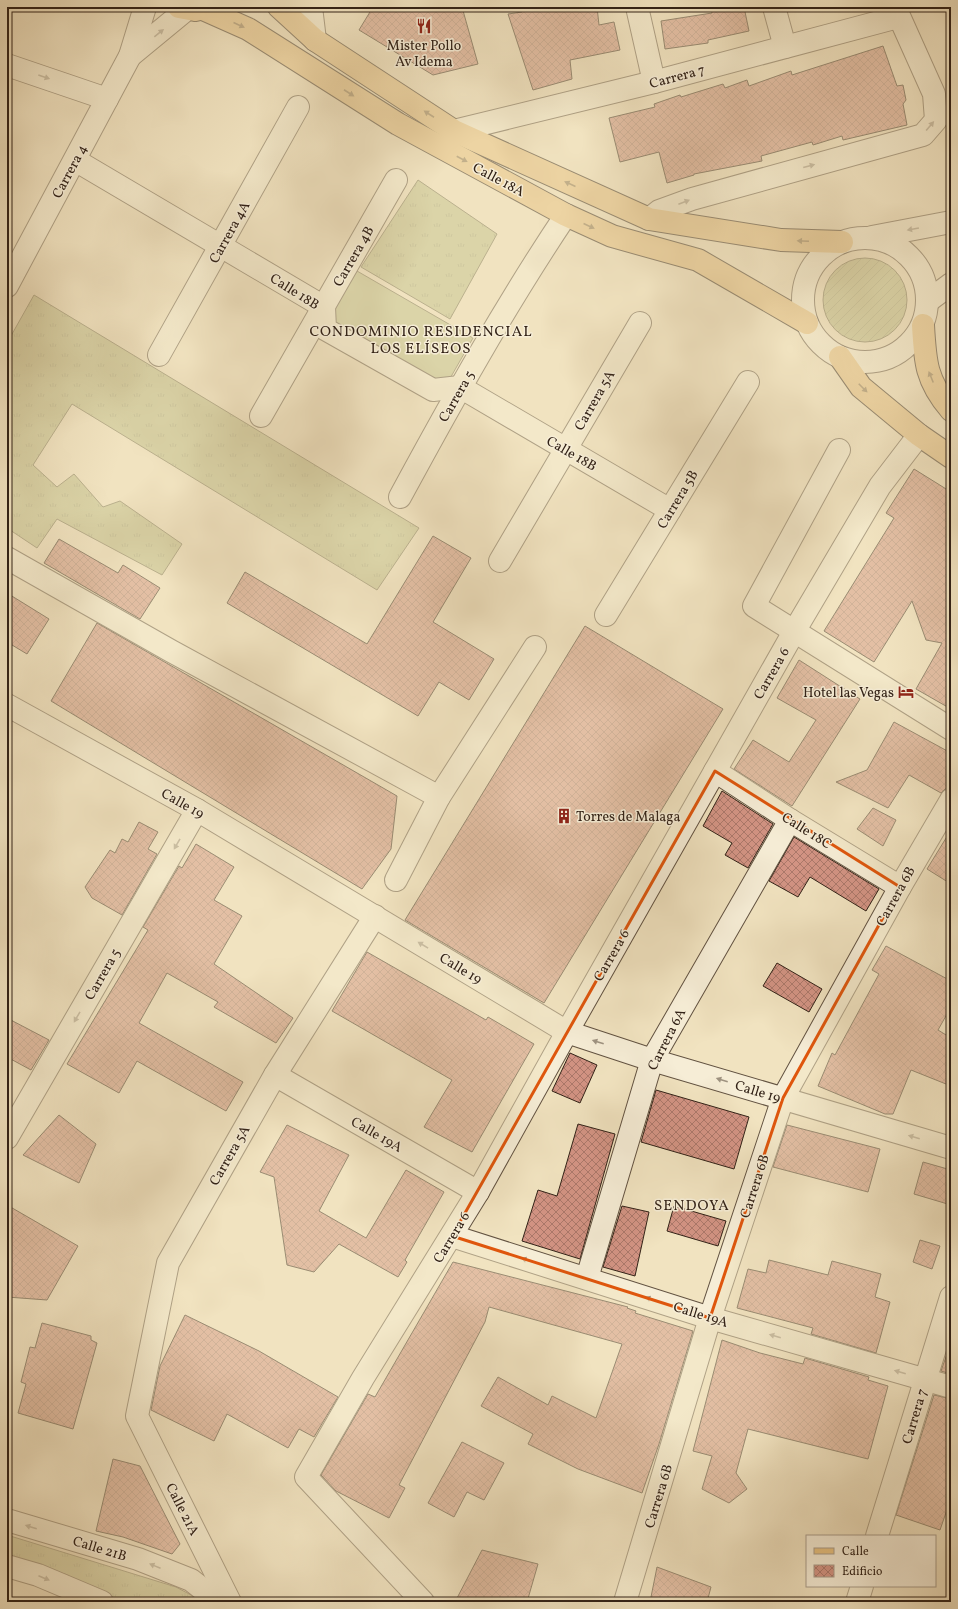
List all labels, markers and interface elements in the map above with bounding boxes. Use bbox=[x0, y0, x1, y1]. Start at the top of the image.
restaurant icon: Mister Pollo Av Idema bbox=[415, 17, 433, 35]
one-way arrow bbox=[233, 21, 245, 28]
one-way arrow bbox=[153, 29, 164, 38]
place label: Mister Pollo Av Idema bbox=[387, 37, 461, 72]
street label: Carrera 7 bbox=[647, 61, 708, 94]
one-way arrow bbox=[38, 74, 50, 80]
one-way arrow bbox=[344, 89, 354, 97]
one-way arrow bbox=[424, 110, 434, 118]
one-way arrow bbox=[926, 121, 935, 132]
street label: Carrera 4 bbox=[48, 141, 92, 202]
one-way arrow bbox=[456, 155, 467, 162]
street label: Calle 18A bbox=[469, 159, 528, 202]
one-way arrow bbox=[802, 163, 815, 169]
one-way arrow bbox=[564, 180, 576, 186]
street label: Carrera 4A bbox=[205, 198, 255, 267]
one-way arrow bbox=[678, 199, 689, 205]
street label: Carrera 4B bbox=[329, 223, 379, 291]
one-way arrow bbox=[583, 223, 595, 229]
one-way arrow bbox=[907, 227, 919, 233]
one-way arrow bbox=[796, 238, 809, 244]
street label: Calle 18B bbox=[266, 270, 323, 315]
district label: CONDOMINIO RESIDENCIAL LOS ELÍSEOS bbox=[309, 322, 533, 360]
street label: Carrera 5 bbox=[435, 367, 480, 426]
street label: Carrera 5A bbox=[570, 367, 620, 434]
one-way arrow bbox=[927, 371, 933, 383]
one-way arrow bbox=[858, 383, 868, 393]
street label: Calle 18B bbox=[543, 432, 600, 476]
street label: Carrera 5B bbox=[653, 467, 703, 533]
street label: Carrera 6 bbox=[750, 644, 795, 703]
hotel icon: Hotel las Vegas bbox=[897, 683, 915, 701]
place label: Hotel las Vegas bbox=[803, 684, 894, 703]
street label: Calle 19 bbox=[157, 785, 207, 824]
building icon: Torres de Malaga bbox=[555, 807, 573, 825]
place label: Torres de Malaga bbox=[576, 808, 680, 827]
street label: Calle 18C bbox=[778, 808, 835, 854]
one-way arrow bbox=[174, 838, 181, 850]
street label: Carrera 6B bbox=[872, 863, 921, 930]
street label: Carrera 6 bbox=[590, 926, 635, 985]
one-way arrow bbox=[417, 942, 429, 949]
street label: Carrera 5 bbox=[81, 945, 126, 1004]
street label: Calle 19 bbox=[435, 949, 485, 989]
street label: Carrera 6A bbox=[644, 1005, 691, 1074]
one-way arrow bbox=[73, 1011, 80, 1023]
one-way arrow bbox=[591, 1039, 603, 1045]
one-way arrow bbox=[716, 1077, 728, 1083]
street label: Calle 19 bbox=[732, 1077, 783, 1108]
street label: Calle 19A bbox=[347, 1113, 406, 1158]
street label: Carrera 5A bbox=[205, 1122, 255, 1189]
one-way arrow bbox=[907, 1134, 919, 1140]
street label: Carrera 6B bbox=[736, 1152, 775, 1221]
district label: SENDOYA bbox=[654, 1196, 730, 1217]
street label: Carrera 6 bbox=[429, 1208, 475, 1267]
one-way arrow bbox=[521, 1256, 533, 1262]
one-way arrow bbox=[644, 1296, 656, 1302]
street label: Calle 19A bbox=[671, 1298, 730, 1333]
one-way arrow bbox=[769, 1333, 781, 1339]
one-way arrow bbox=[894, 1369, 906, 1375]
street label: Carrera 7 bbox=[898, 1386, 933, 1446]
street label: Carrera 6B bbox=[641, 1462, 678, 1531]
street label: Calle 21A bbox=[160, 1480, 203, 1539]
one-way arrow bbox=[25, 1524, 37, 1530]
street label: Calle 21B bbox=[70, 1532, 129, 1567]
legend bbox=[806, 1535, 936, 1587]
text: Calle bbox=[842, 1544, 869, 1560]
one-way arrow bbox=[149, 1562, 161, 1568]
text: Edificio bbox=[842, 1564, 882, 1580]
one-way arrow bbox=[39, 1575, 51, 1581]

